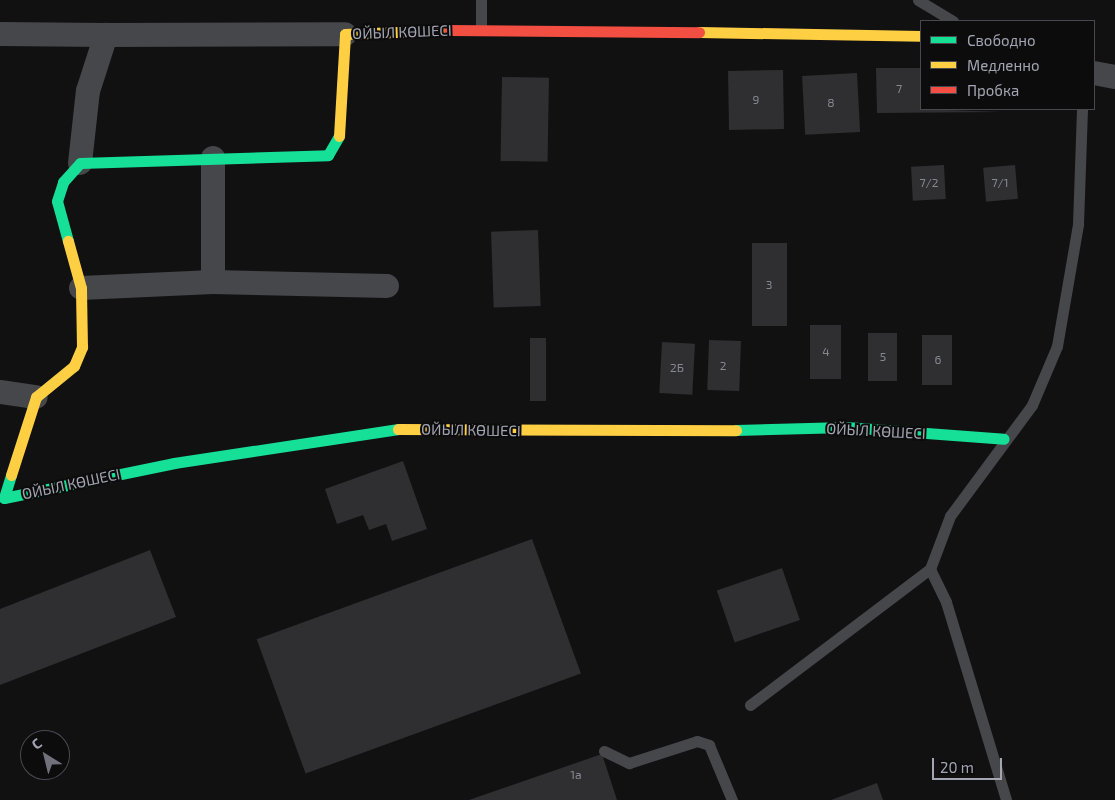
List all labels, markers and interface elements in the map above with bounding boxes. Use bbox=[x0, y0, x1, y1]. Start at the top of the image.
legend bbox=[920, 20, 1095, 110]
street label: ОЙЫЛ КӨШЕСІ bbox=[352, 21, 452, 43]
text: Свободно bbox=[967, 31, 1036, 49]
text: Медленно bbox=[967, 56, 1040, 74]
text: Пробка bbox=[967, 81, 1019, 99]
house number: 7 bbox=[896, 82, 902, 96]
house number: 9 bbox=[753, 93, 759, 107]
house number: 8 bbox=[827, 96, 835, 110]
house number: 7/2 bbox=[919, 176, 939, 190]
house number: 7/1 bbox=[991, 176, 1009, 190]
house number: 3 bbox=[766, 278, 772, 292]
house number: 4 bbox=[822, 345, 830, 359]
house number: 5 bbox=[880, 350, 886, 364]
house number: 6 bbox=[935, 353, 941, 367]
house number: 2 bbox=[720, 359, 726, 373]
house number: 2Б bbox=[670, 361, 684, 375]
street label: ОЙЫЛ КӨШЕСІ bbox=[826, 419, 926, 443]
street label: ОЙЫЛ КӨШЕСІ bbox=[421, 420, 521, 440]
street label: ОЙЫЛ КӨШЕСІ bbox=[20, 465, 122, 503]
north arrow bbox=[20, 730, 70, 780]
text: С bbox=[28, 734, 45, 753]
scale bar bbox=[935, 748, 1005, 780]
text: 20 m bbox=[940, 758, 974, 776]
house number: 1а bbox=[570, 768, 582, 782]

